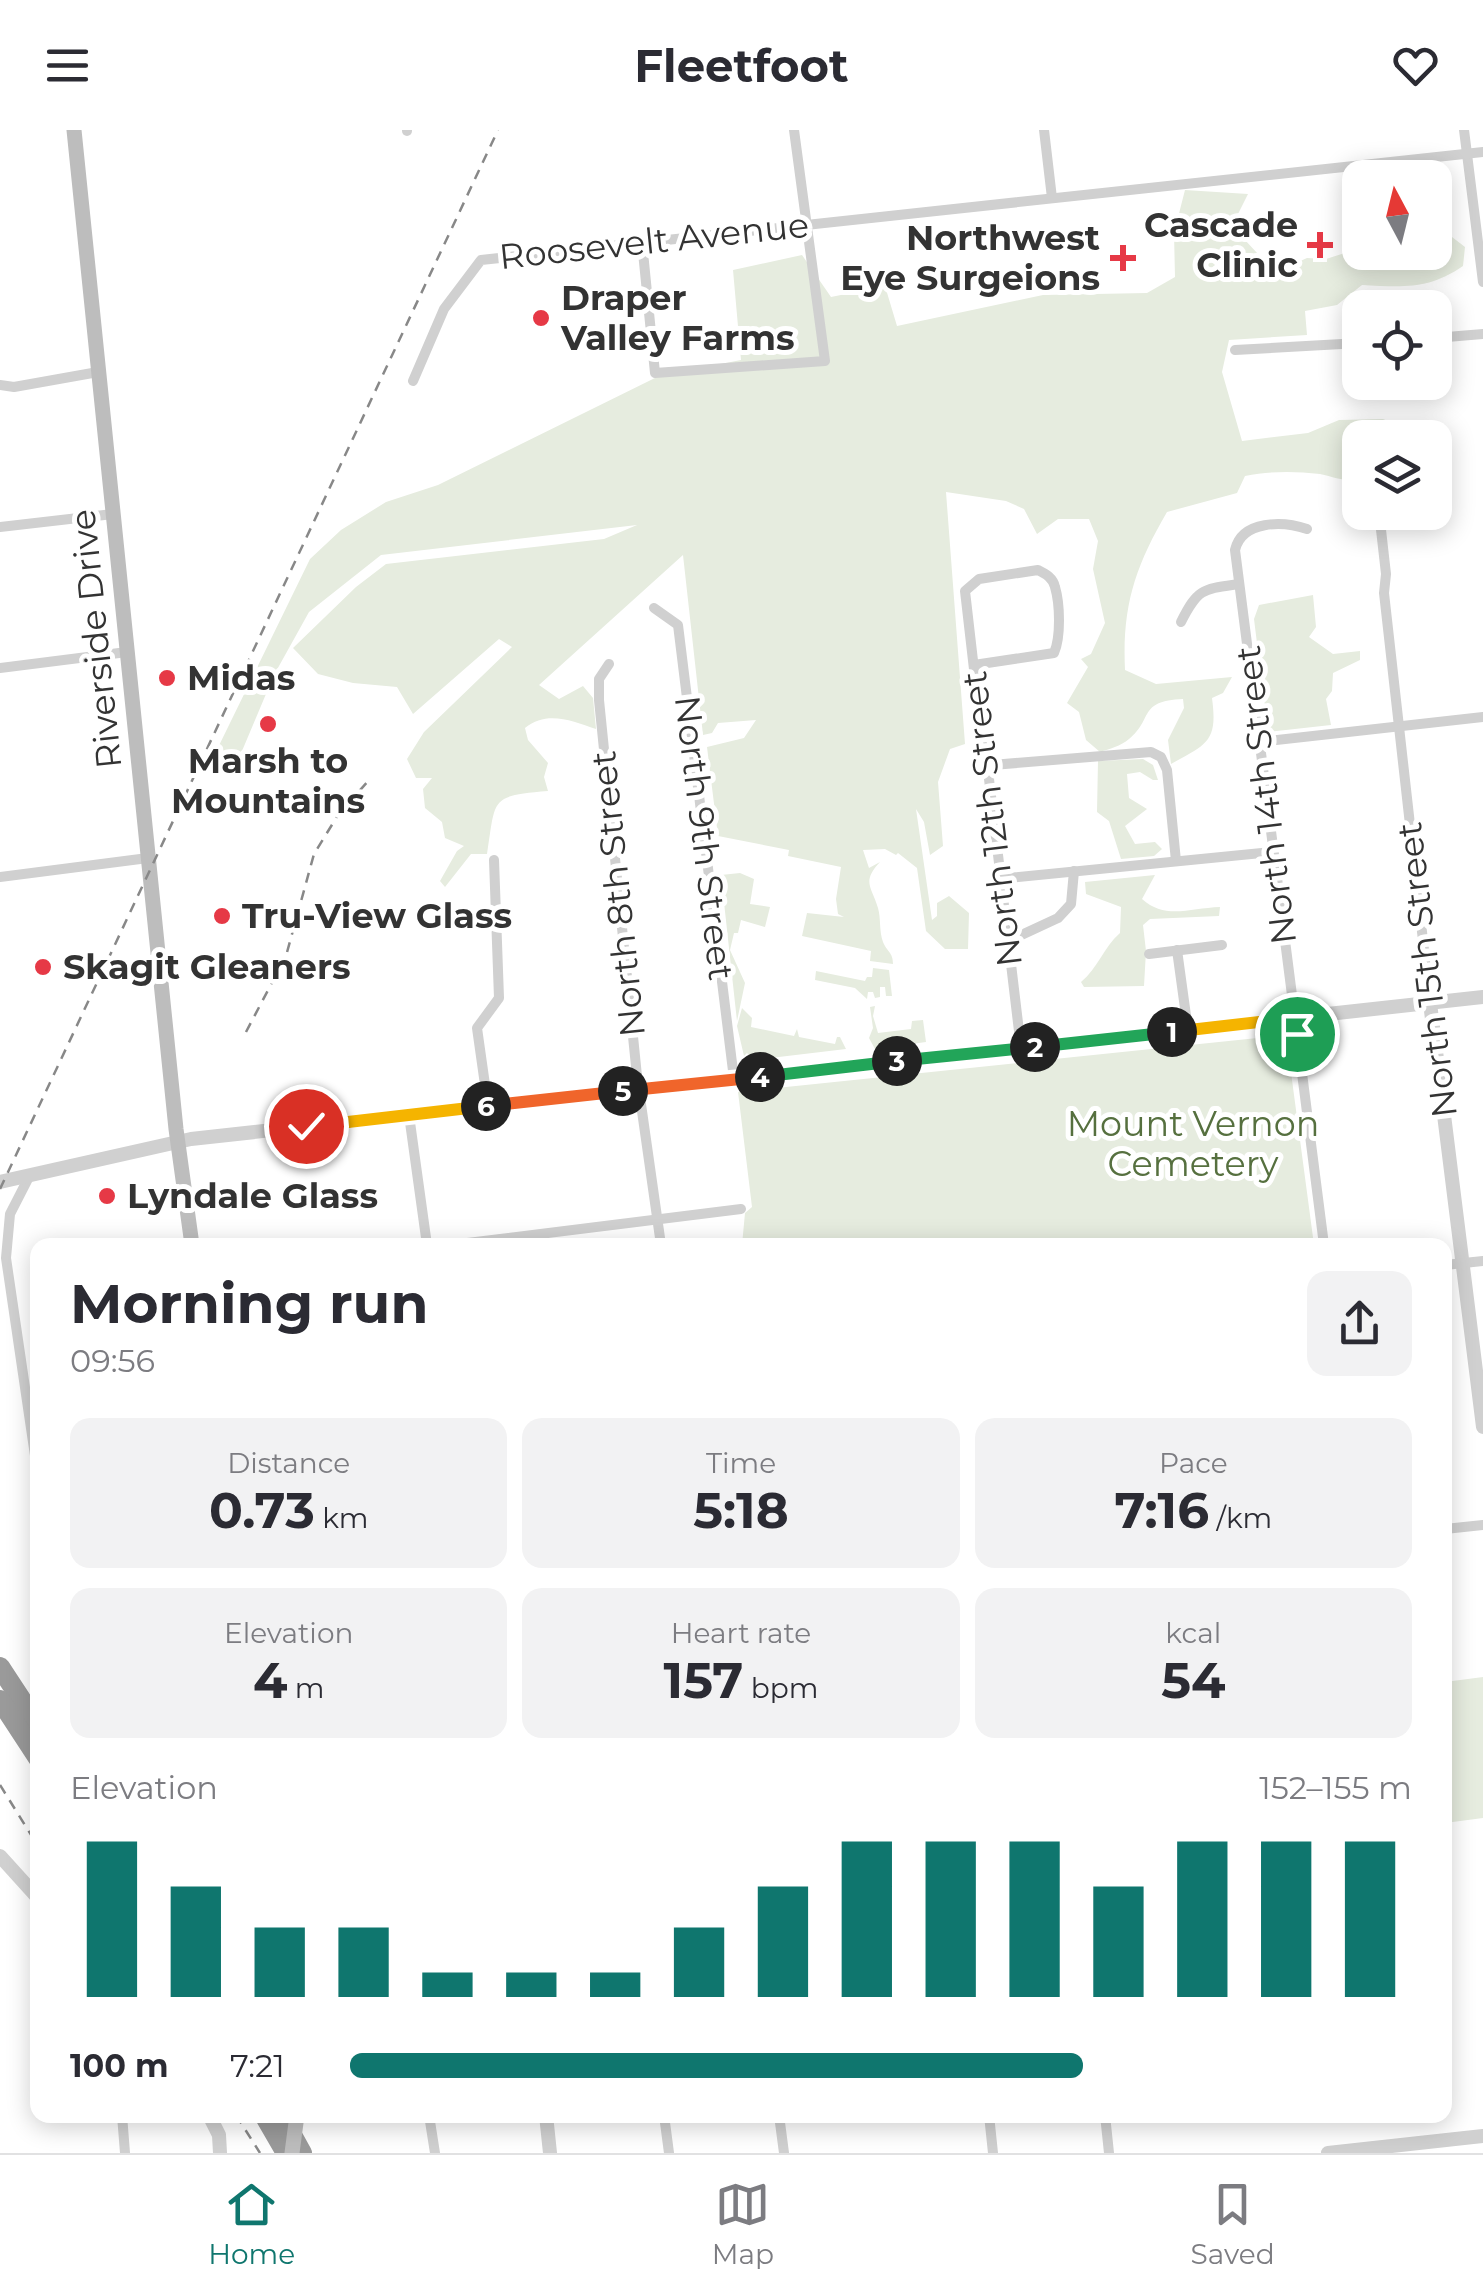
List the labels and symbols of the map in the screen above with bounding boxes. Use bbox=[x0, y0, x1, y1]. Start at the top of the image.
north arrow bbox=[1342, 160, 1452, 270]
street label: Roosevelt Avenue bbox=[497, 203, 811, 278]
place label: Cascade Clinic bbox=[1144, 203, 1298, 286]
place label: Northwest Eye Surgeions bbox=[840, 216, 1100, 299]
marker: Cascade Clinic bbox=[1307, 232, 1333, 258]
marker: Northwest Eye Surgeions bbox=[1110, 245, 1136, 271]
place label: Draper Valley Farms bbox=[560, 276, 794, 359]
marker: Draper Valley Farms bbox=[530, 307, 552, 329]
street label: Riverside Drive bbox=[61, 507, 130, 771]
street label: North 14th Street bbox=[1226, 643, 1305, 947]
place label: Midas bbox=[187, 656, 295, 699]
marker: Midas bbox=[156, 667, 178, 689]
street label: North 12th Street bbox=[952, 669, 1031, 969]
street label: North 9th Street bbox=[666, 693, 743, 983]
marker: Marsh to Mountains bbox=[257, 713, 279, 735]
place label: Marsh to Mountains bbox=[171, 739, 365, 822]
street label: North 8th Street bbox=[581, 749, 654, 1039]
street label: North 15th Street bbox=[1387, 820, 1466, 1120]
place label: Tru-View Glass bbox=[242, 894, 512, 937]
marker: Tru-View Glass bbox=[211, 905, 233, 927]
place label: Skagit Gleaners bbox=[63, 945, 351, 988]
marker: Skagit Gleaners bbox=[32, 956, 54, 978]
pin bbox=[1255, 992, 1340, 1077]
pin: 1 bbox=[1147, 1007, 1197, 1057]
pin: 2 bbox=[1010, 1022, 1060, 1072]
pin: 3 bbox=[872, 1036, 922, 1086]
pin: 4 bbox=[735, 1052, 785, 1102]
pin: 5 bbox=[598, 1066, 648, 1116]
pin: 6 bbox=[461, 1081, 511, 1131]
pin bbox=[264, 1084, 349, 1169]
park label: Mount Vernon Cemetery bbox=[1067, 1102, 1319, 1185]
place label: Lyndale Glass bbox=[127, 1174, 378, 1217]
marker: Lyndale Glass bbox=[96, 1185, 118, 1207]

